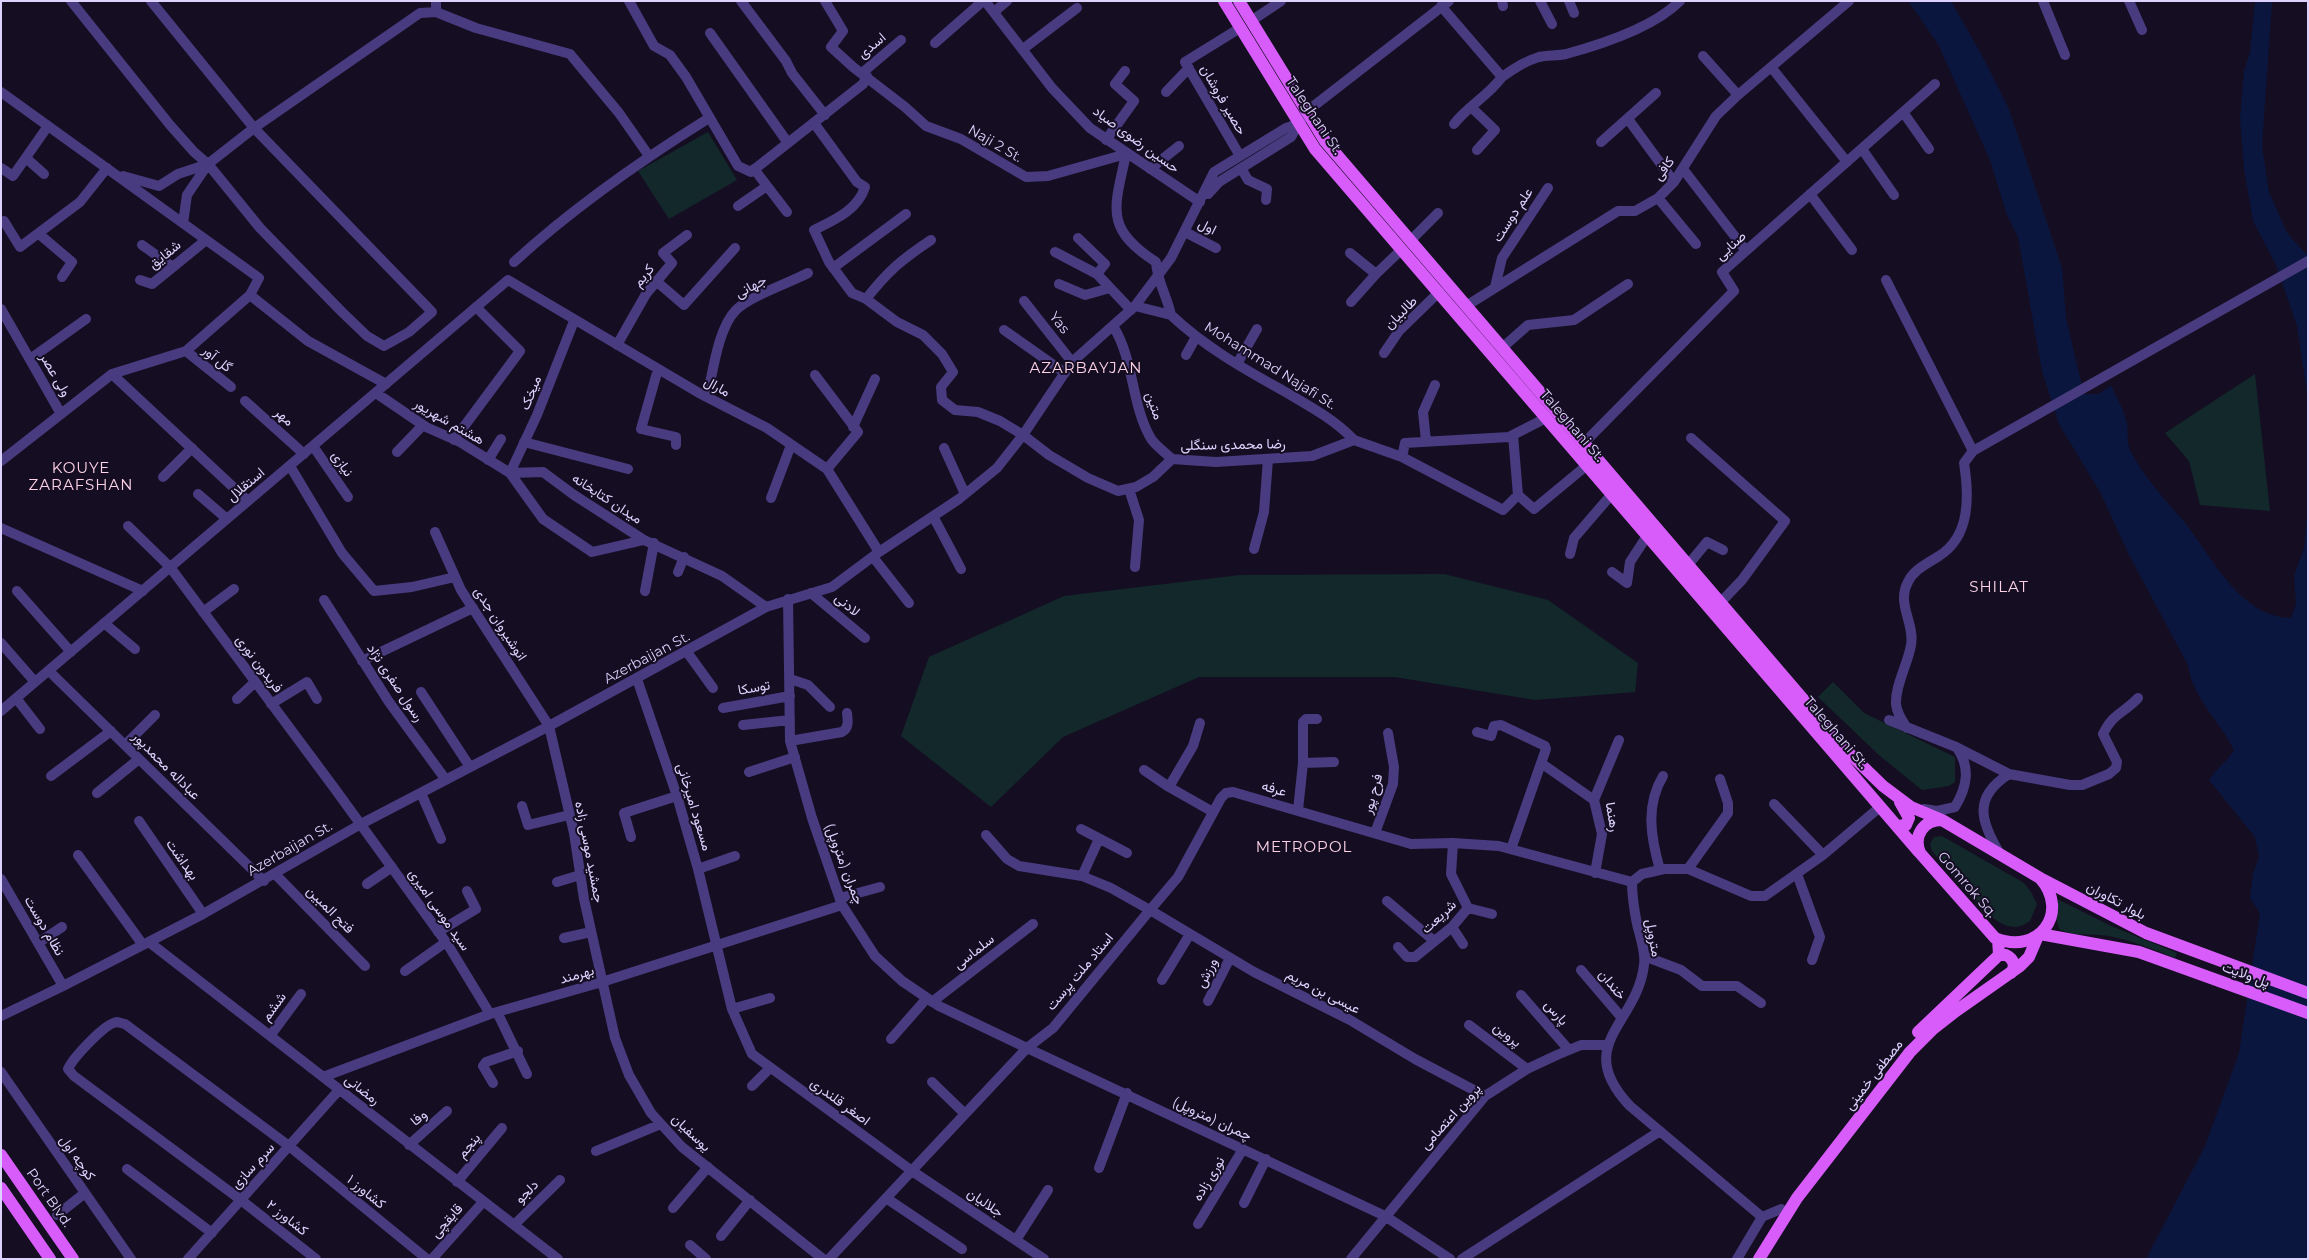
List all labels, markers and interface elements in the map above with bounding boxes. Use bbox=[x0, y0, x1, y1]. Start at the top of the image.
street label: اسدی bbox=[854, 29, 890, 63]
street label: حصیر فروشان bbox=[1196, 62, 1250, 138]
street label: Taleghani St. bbox=[1282, 74, 1346, 158]
street label: حسین رضوی صیاد bbox=[1089, 103, 1183, 177]
street label: Naji 2 St. bbox=[965, 122, 1025, 166]
street label: کافی bbox=[1650, 154, 1678, 184]
street label: علم دوست bbox=[1489, 185, 1537, 245]
street label: اول bbox=[1195, 215, 1219, 239]
street label: صنایی bbox=[1712, 228, 1750, 264]
street label: شقایق bbox=[145, 237, 185, 273]
street label: کریم bbox=[630, 261, 658, 291]
street label: جهانی bbox=[732, 272, 770, 302]
street label: طالبیان bbox=[1381, 293, 1421, 333]
street label: Yas bbox=[1045, 309, 1073, 337]
street label: Mohammad Najafi St. bbox=[1201, 319, 1339, 413]
street label: گل آور bbox=[199, 342, 235, 376]
street label: ولی عصر bbox=[36, 350, 74, 400]
district label: AZARBAYJAN bbox=[1028, 360, 1144, 378]
street label: مارال bbox=[701, 373, 733, 401]
street label: میخک bbox=[517, 374, 545, 412]
street label: Taleghani St. bbox=[1536, 387, 1608, 465]
street label: متین bbox=[1141, 390, 1167, 422]
street label: هشتم شهریور bbox=[411, 395, 487, 449]
street label: مهر bbox=[271, 404, 297, 430]
street label: رضا محمدی سنگلی bbox=[1180, 436, 1286, 454]
street label: نیازی bbox=[327, 448, 357, 480]
district label: KOUYE ZARAFSHAN bbox=[27, 460, 135, 495]
street label: استقلال bbox=[224, 464, 268, 506]
street label: میدان کتابخانه bbox=[569, 470, 645, 528]
district label: SHILAT bbox=[1968, 579, 2030, 597]
street label: انوشیروان جدی bbox=[470, 584, 530, 664]
street label: لادنی bbox=[831, 590, 863, 620]
street label: Azerbaijan St. bbox=[601, 628, 693, 688]
street label: فریدون نوری bbox=[232, 632, 286, 696]
street label: رسول صفری نژاد bbox=[363, 641, 427, 725]
street label: توسکا bbox=[737, 677, 771, 699]
street label: Taleghani St. bbox=[1800, 694, 1872, 772]
street label: عباداله محمدپور bbox=[128, 728, 204, 804]
street label: مسعود امیرخانی bbox=[673, 761, 715, 853]
street label: فرح پور bbox=[1359, 772, 1387, 816]
street label: عرفه bbox=[1259, 777, 1289, 801]
street label: جمشید موسی زاده bbox=[571, 800, 607, 904]
street label: رهنما bbox=[1601, 801, 1623, 833]
street label: Azerbaijan St. bbox=[245, 818, 335, 880]
street label: چمران (متروپل) bbox=[821, 821, 867, 907]
street label: بهداشت bbox=[162, 836, 202, 884]
district label: METROPOL bbox=[1255, 839, 1353, 857]
street label: Gomrok Sq. bbox=[1934, 849, 2000, 921]
street label: سید موسی امیری bbox=[405, 866, 473, 954]
street label: بلوار تکاوران bbox=[2083, 878, 2149, 924]
street label: فتح المبین bbox=[303, 883, 357, 937]
street label: نظام دوست bbox=[20, 893, 68, 959]
street label: شریعت bbox=[1418, 897, 1460, 937]
street label: متروپل bbox=[1641, 918, 1665, 958]
street label: استاد ملت پرست bbox=[1043, 930, 1117, 1014]
street label: سلماسی bbox=[950, 931, 998, 973]
street label: ورزش bbox=[1192, 955, 1222, 991]
street label: پل ولایت bbox=[2220, 959, 2272, 991]
street label: بهرمند bbox=[558, 962, 596, 988]
street label: عیسی بن مریم bbox=[1283, 966, 1363, 1018]
street label: خندان bbox=[1595, 966, 1629, 1004]
street label: ششم bbox=[258, 989, 290, 1025]
street label: پارس bbox=[1540, 997, 1572, 1029]
street label: پروین bbox=[1490, 1019, 1524, 1051]
street label: مصطفی خمینی bbox=[1841, 1036, 1907, 1114]
street label: رمضانی bbox=[341, 1071, 383, 1109]
street label: اصغر قلندری bbox=[807, 1075, 873, 1129]
street label: پروین اعتصامی bbox=[1417, 1081, 1485, 1153]
street label: چمران (متروپل) bbox=[1170, 1093, 1254, 1145]
street label: وفا bbox=[407, 1106, 431, 1130]
street label: یوسفیان bbox=[668, 1111, 714, 1155]
street label: پنجم bbox=[454, 1130, 484, 1162]
street label: کوچه اول bbox=[55, 1132, 99, 1184]
street label: سرم سازی bbox=[228, 1139, 278, 1193]
street label: نوری زاده bbox=[1189, 1154, 1229, 1204]
street label: Port Blvd. bbox=[23, 1165, 75, 1231]
street label: کشاورز ۱ bbox=[343, 1171, 389, 1213]
street label: دلجو bbox=[512, 1177, 542, 1207]
street label: جلالیان bbox=[964, 1185, 1006, 1221]
street label: کشاورز ۲ bbox=[263, 1197, 311, 1239]
street label: قایقچی bbox=[427, 1201, 467, 1241]

